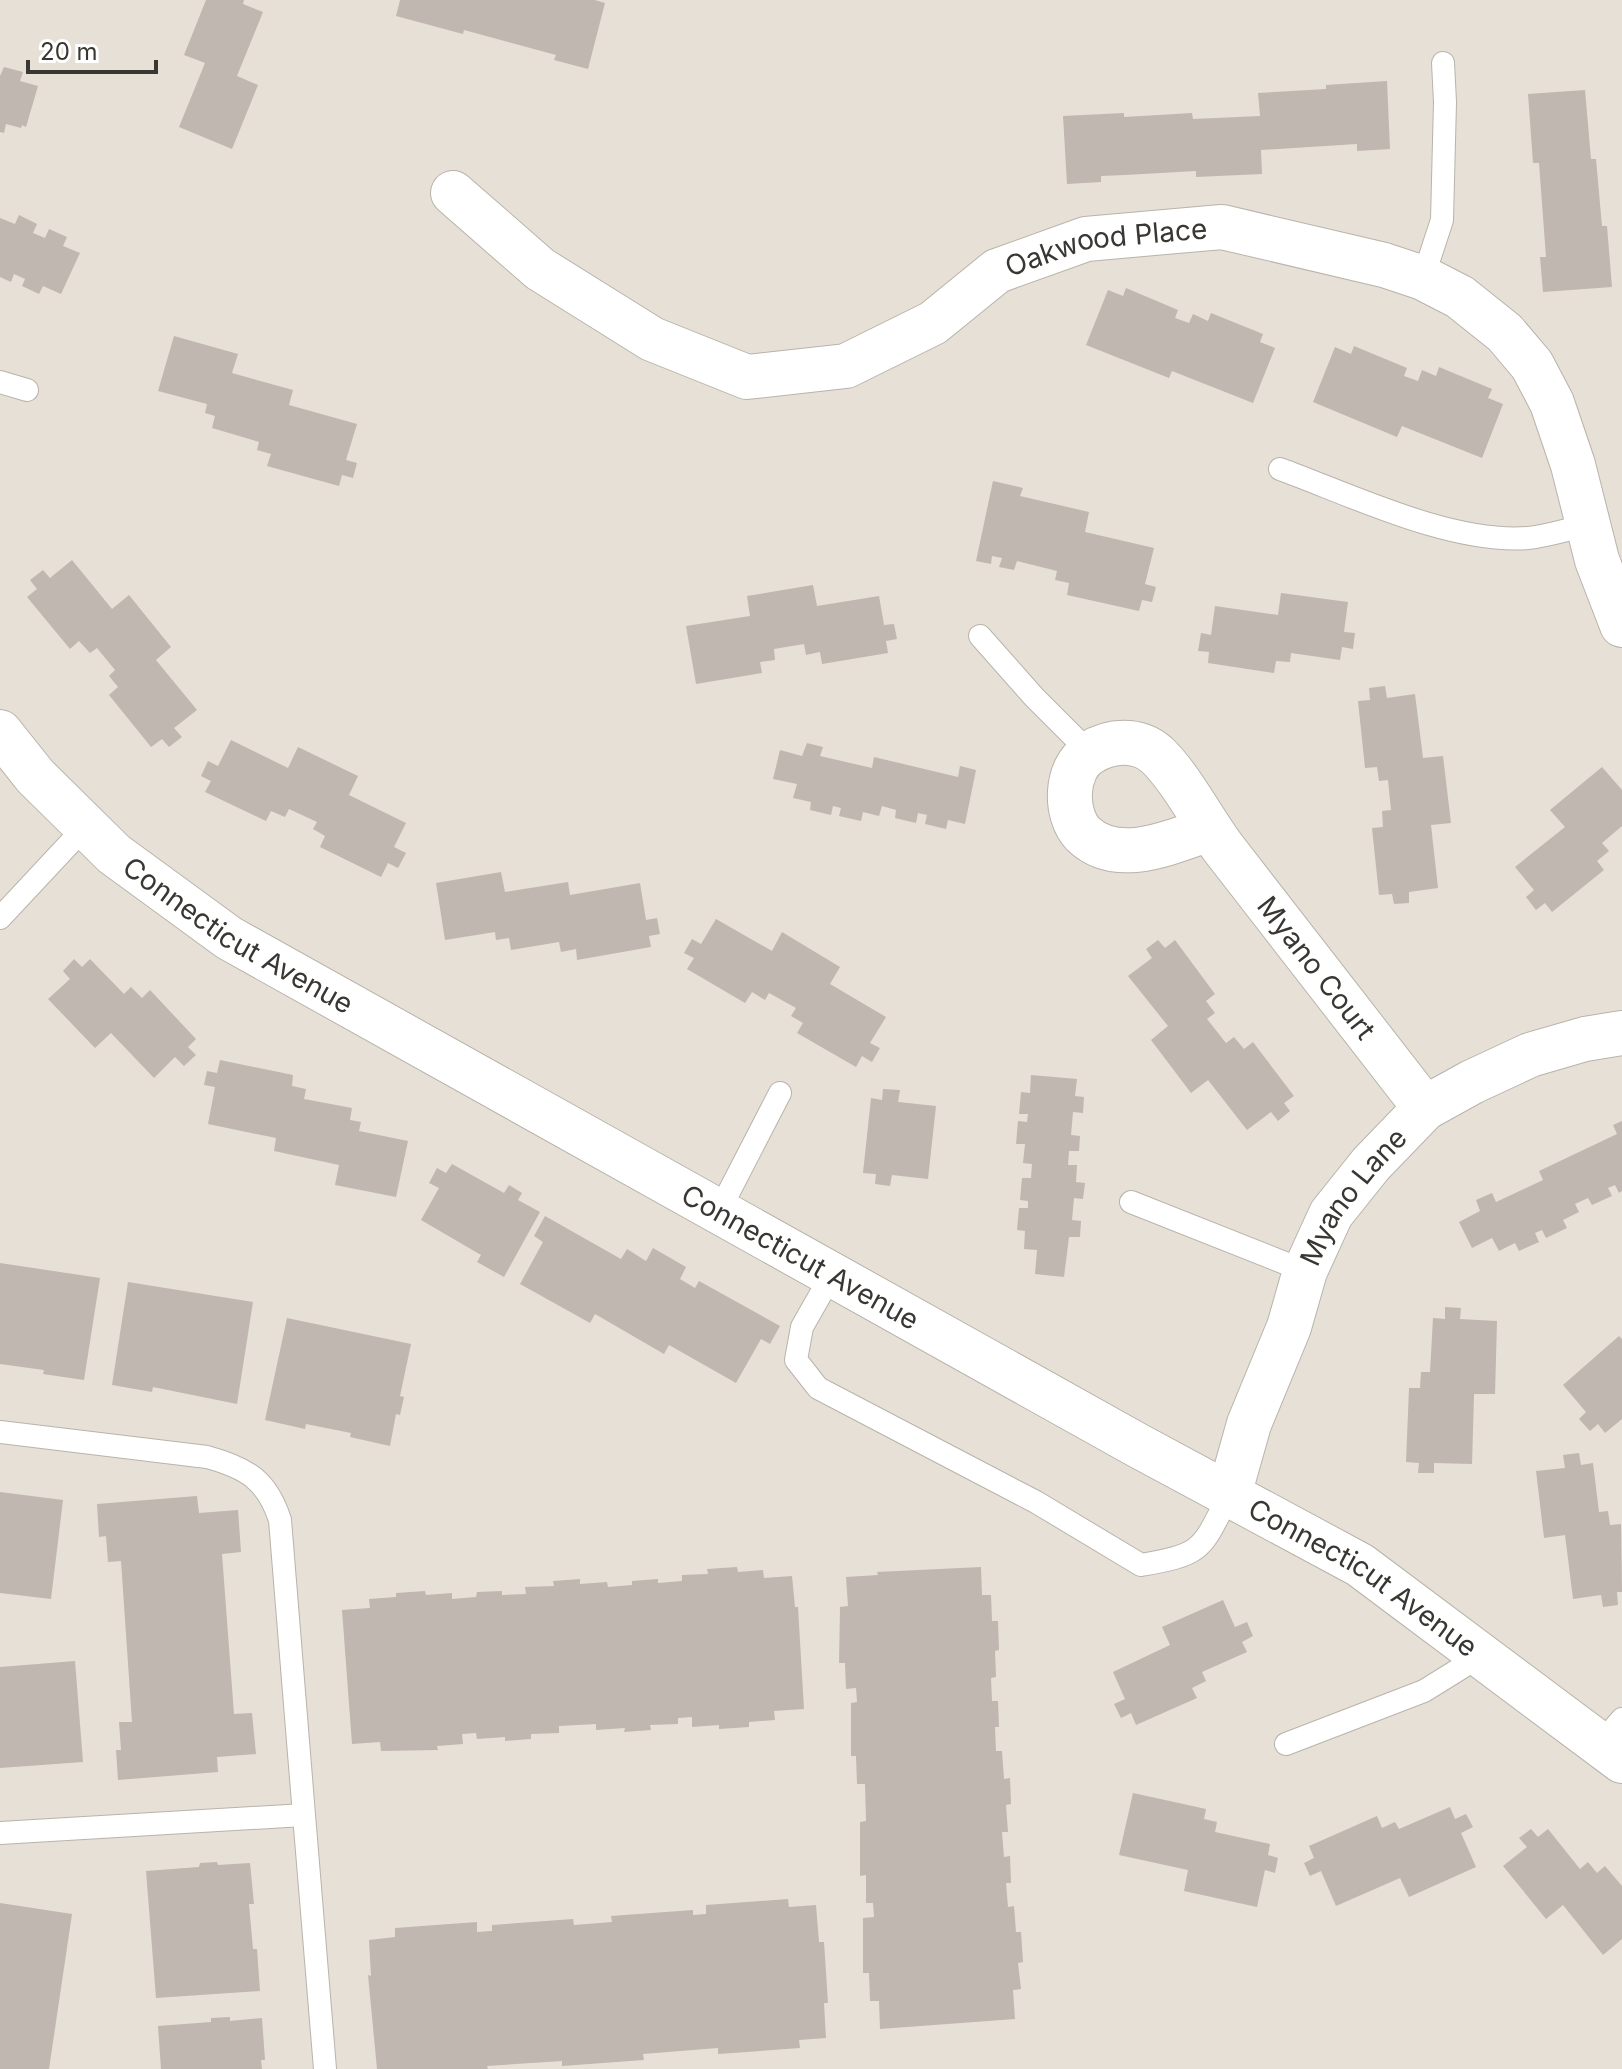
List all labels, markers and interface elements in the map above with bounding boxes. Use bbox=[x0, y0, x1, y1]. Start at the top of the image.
scale bar bbox=[28, 24, 156, 74]
text: 20 m bbox=[40, 37, 98, 66]
street label: Oakwood Place bbox=[1000, 211, 1209, 284]
street label: Connecticut Avenue bbox=[116, 849, 359, 1021]
street label: Myano Court bbox=[1250, 890, 1383, 1046]
street label: Myano Lane bbox=[1293, 1121, 1414, 1271]
street label: Connecticut Avenue bbox=[676, 1177, 925, 1337]
street label: Connecticut Avenue bbox=[1243, 1491, 1484, 1664]

